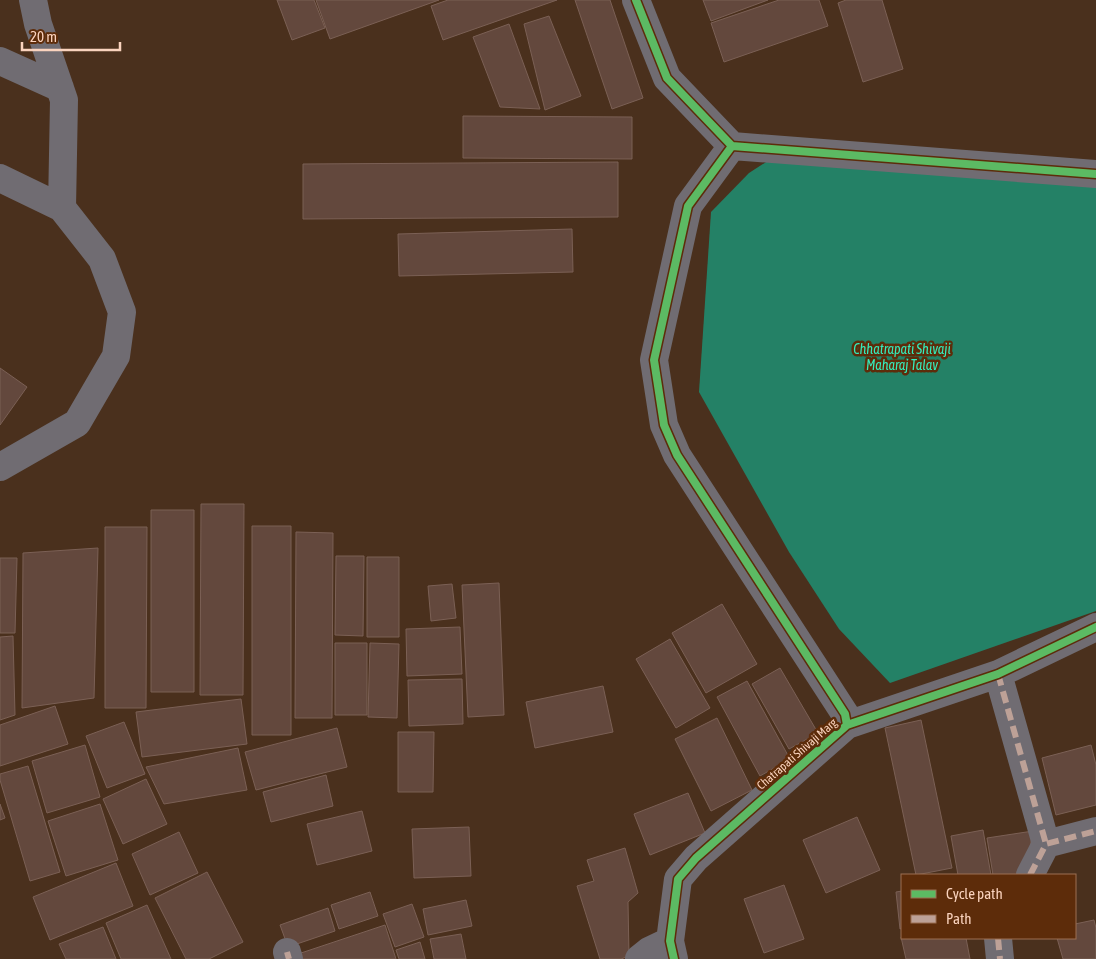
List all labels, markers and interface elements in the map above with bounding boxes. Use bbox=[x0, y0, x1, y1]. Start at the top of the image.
scale bar bbox=[22, 20, 120, 52]
text: 20 m bbox=[30, 28, 57, 45]
water label: Chhatrapati Shivaji Maharaj Talav bbox=[853, 341, 951, 373]
street label: Chatrapati Shivaji Marg bbox=[754, 715, 840, 793]
legend bbox=[901, 874, 1076, 939]
text: Cycle path bbox=[946, 885, 1003, 902]
text: Path bbox=[946, 910, 972, 927]

